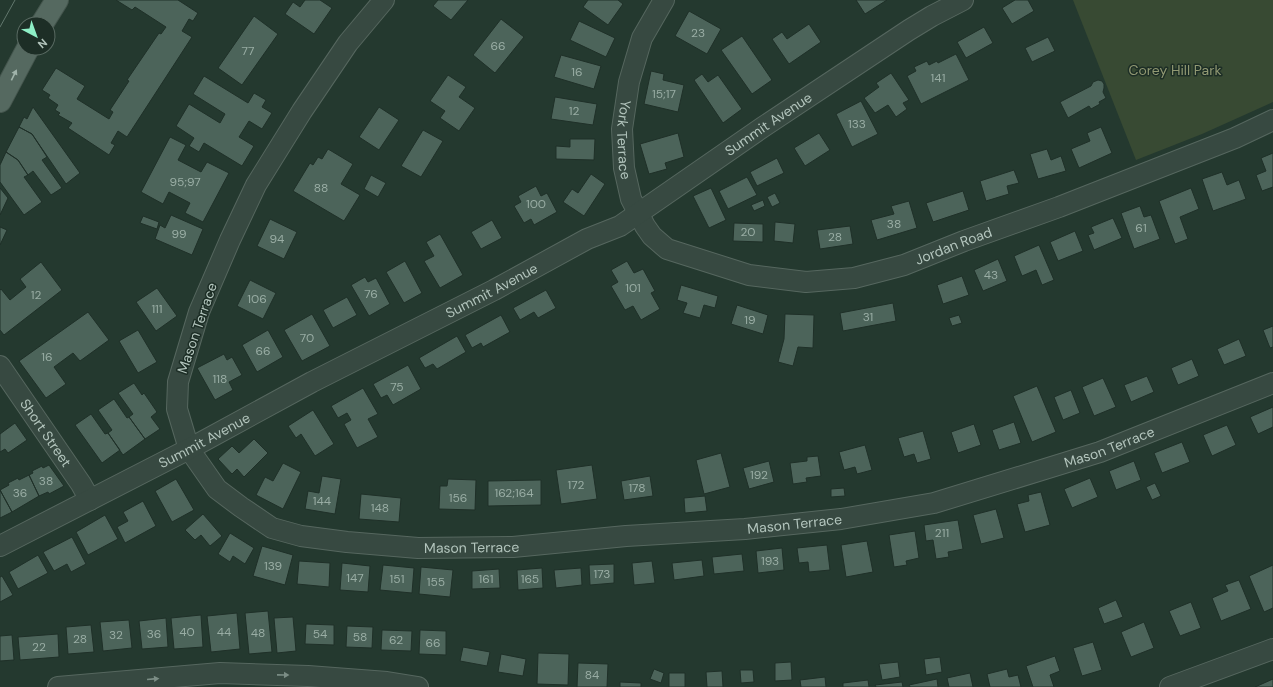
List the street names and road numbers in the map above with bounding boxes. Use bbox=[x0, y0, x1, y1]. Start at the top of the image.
street label: Summit Avenue bbox=[721, 88, 815, 160]
street label: York Terrace bbox=[613, 99, 635, 181]
street label: Jordan Road bbox=[912, 223, 994, 269]
street label: Summit Avenue bbox=[443, 259, 541, 322]
street label: Mason Terrace bbox=[173, 280, 221, 376]
street label: Short Street bbox=[16, 395, 76, 470]
street label: Summit Avenue bbox=[155, 408, 253, 472]
street label: Mason Terrace bbox=[1062, 422, 1157, 472]
street label: Mason Terrace bbox=[746, 510, 843, 538]
street label: Mason Terrace bbox=[424, 537, 520, 557]

